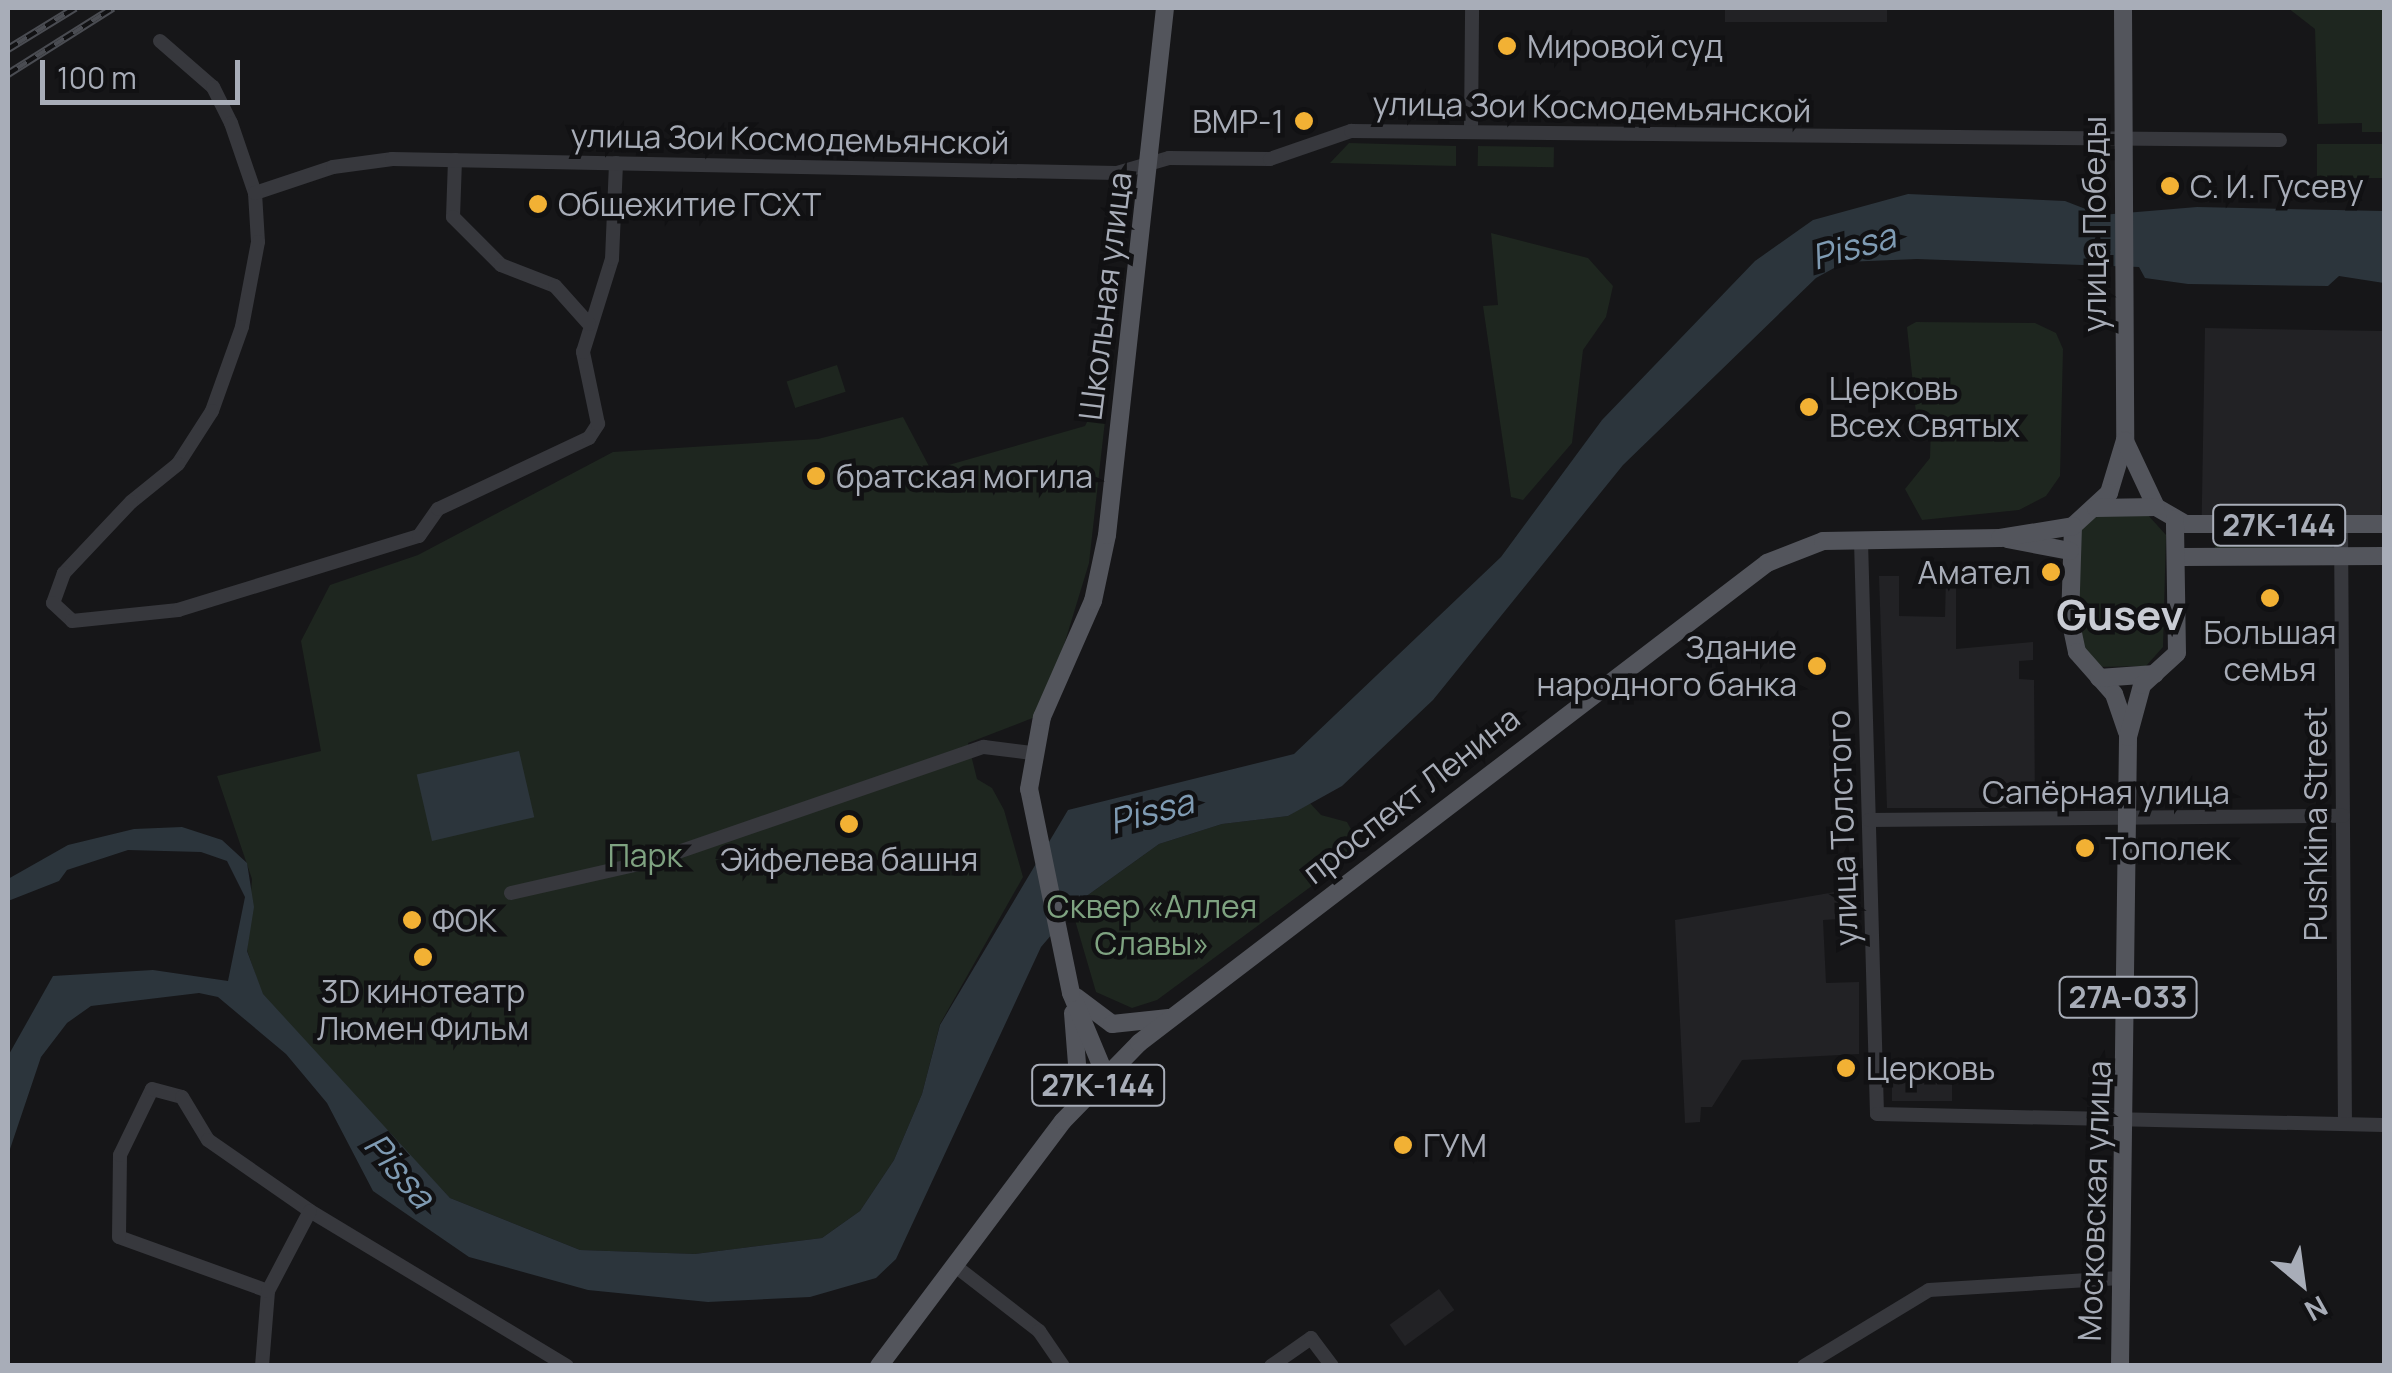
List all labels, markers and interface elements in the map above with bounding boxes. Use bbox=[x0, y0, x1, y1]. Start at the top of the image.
place label: Мировой суд bbox=[1527, 27, 1723, 65]
marker: Мировой суд bbox=[1496, 35, 1518, 57]
scale bar bbox=[45, 40, 245, 102]
text: 100 m bbox=[57, 57, 137, 98]
street label: улица Зои Космодемьянской bbox=[1372, 84, 1812, 130]
place label: BMP-1 bbox=[1192, 102, 1284, 140]
marker: BMP-1 bbox=[1293, 110, 1315, 132]
street label: улица Зои Космодемьянской bbox=[570, 116, 1010, 162]
street label: улица Победы bbox=[2075, 116, 2113, 332]
place label: С. И. Гусеву bbox=[2190, 167, 2364, 205]
street label: Школьная улица bbox=[1071, 170, 1139, 422]
marker: С. И. Гусеву bbox=[2159, 175, 2181, 197]
place label: Общежитие ГСХТ bbox=[558, 185, 821, 223]
marker: Общежитие ГСХТ bbox=[527, 193, 549, 215]
water label: Pissa bbox=[1806, 214, 1900, 278]
place label: Церковь Всех Святых bbox=[1829, 370, 2020, 445]
marker: Церковь Всех Святых bbox=[1798, 396, 1820, 418]
place label: братская могила bbox=[836, 457, 1093, 495]
marker: братская могила bbox=[805, 465, 827, 487]
road number: 27К-144 bbox=[2212, 500, 2346, 550]
place label: Амател bbox=[1917, 553, 2031, 591]
marker: Амател bbox=[2040, 561, 2062, 583]
marker: Большая семья bbox=[2259, 587, 2281, 609]
district label: Gusev bbox=[2056, 589, 2184, 639]
place label: Большая семья bbox=[2203, 614, 2337, 689]
place label: Здание народного банка bbox=[1537, 629, 1797, 704]
marker: Здание народного банка bbox=[1806, 655, 1828, 677]
street label: проспект Ленина bbox=[1295, 699, 1527, 891]
street label: Pushkina Street bbox=[2296, 707, 2334, 941]
street label: улица Толстого bbox=[1819, 709, 1865, 947]
street label: Сапёрная улица bbox=[1982, 773, 2230, 811]
water label: Pissa bbox=[1104, 780, 1198, 842]
marker: Эйфелева башня bbox=[838, 813, 860, 835]
place label: Тополек bbox=[2105, 829, 2231, 867]
park label: Парк bbox=[608, 836, 682, 874]
marker: Тополек bbox=[2074, 837, 2096, 859]
place label: Эйфелева башня bbox=[720, 840, 978, 878]
park label: Сквер «Аллея Славы» bbox=[1047, 888, 1257, 963]
place label: ФОК bbox=[432, 901, 497, 939]
marker: ФОК bbox=[401, 909, 423, 931]
marker: 3D кинотеатр Люмен Фильм bbox=[412, 946, 434, 968]
road number: 27А-033 bbox=[2058, 972, 2198, 1022]
place label: 3D кинотеатр Люмен Фильм bbox=[317, 973, 529, 1048]
place label: Церковь bbox=[1866, 1049, 1995, 1087]
marker: Церковь bbox=[1835, 1057, 1857, 1079]
road number: 27К-144 bbox=[1030, 1060, 1166, 1110]
street label: Московская улица bbox=[2070, 1060, 2118, 1342]
water label: Pissa bbox=[356, 1124, 444, 1216]
place label: ГУМ bbox=[1423, 1126, 1487, 1164]
marker: ГУМ bbox=[1392, 1134, 1414, 1156]
north arrow bbox=[2252, 1233, 2352, 1333]
text: N bbox=[2299, 1288, 2335, 1331]

